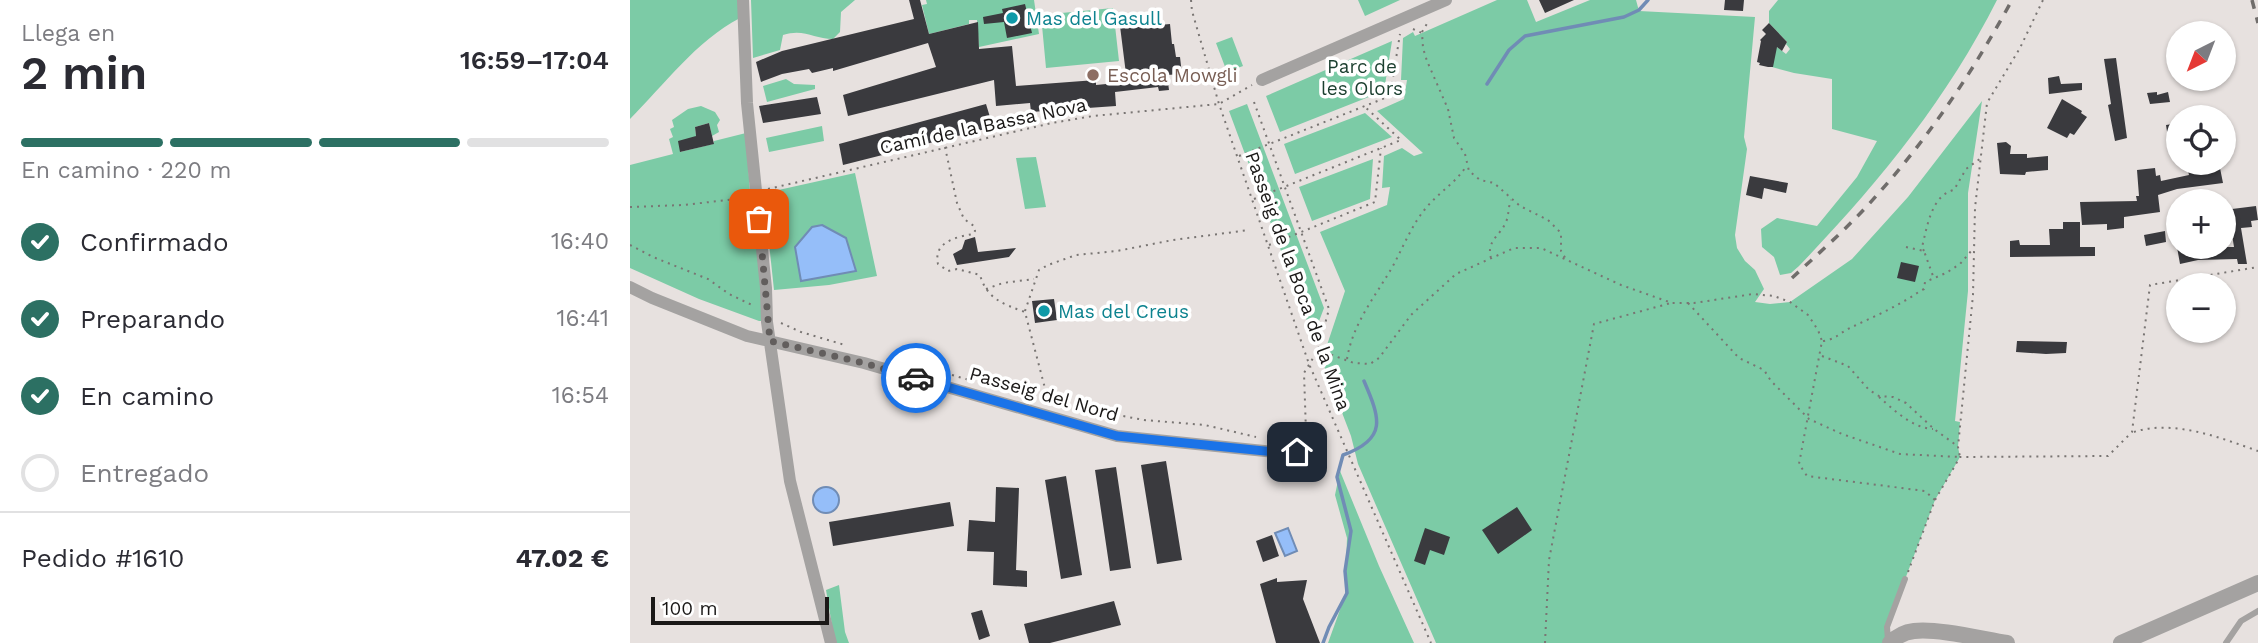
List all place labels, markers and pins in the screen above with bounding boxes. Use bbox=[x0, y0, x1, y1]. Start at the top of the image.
place label: Mas del Gasull bbox=[1026, 7, 1162, 30]
marker: Mas del Gasull bbox=[1004, 10, 1020, 26]
place label: Escola Mowgli bbox=[1107, 64, 1237, 87]
marker: Escola Mowgli bbox=[1085, 67, 1101, 83]
pin bbox=[729, 189, 789, 249]
place label: Mas del Creus bbox=[1058, 300, 1189, 323]
marker: Mas del Creus bbox=[1036, 303, 1052, 319]
pin bbox=[1267, 422, 1327, 482]

